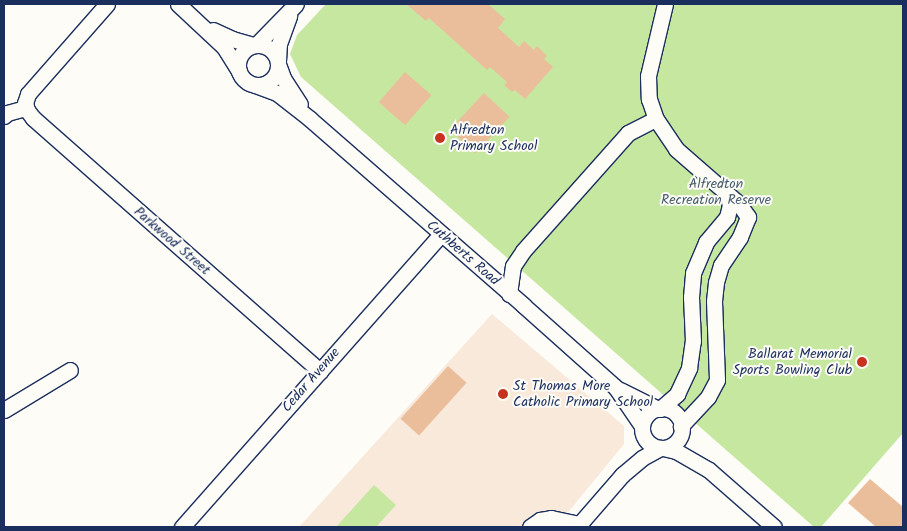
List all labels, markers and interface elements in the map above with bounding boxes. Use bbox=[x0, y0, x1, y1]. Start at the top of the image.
place label: Alfredton Primary School bbox=[450, 122, 537, 154]
marker: Alfredton Primary School bbox=[434, 132, 446, 144]
park label: Alfredton Recreation Reserve bbox=[661, 176, 771, 208]
street label: Parkwood Street bbox=[130, 203, 214, 279]
street label: Cuthberts Road bbox=[423, 217, 503, 289]
street label: Cedar Avenue bbox=[279, 344, 343, 416]
place label: Ballarat Memorial Sports Bowling Club bbox=[733, 346, 852, 378]
marker: Ballarat Memorial Sports Bowling Club bbox=[856, 356, 868, 368]
place label: St Thomas More Catholic Primary School bbox=[513, 378, 653, 411]
marker: St Thomas More Catholic Primary School bbox=[497, 388, 509, 400]

